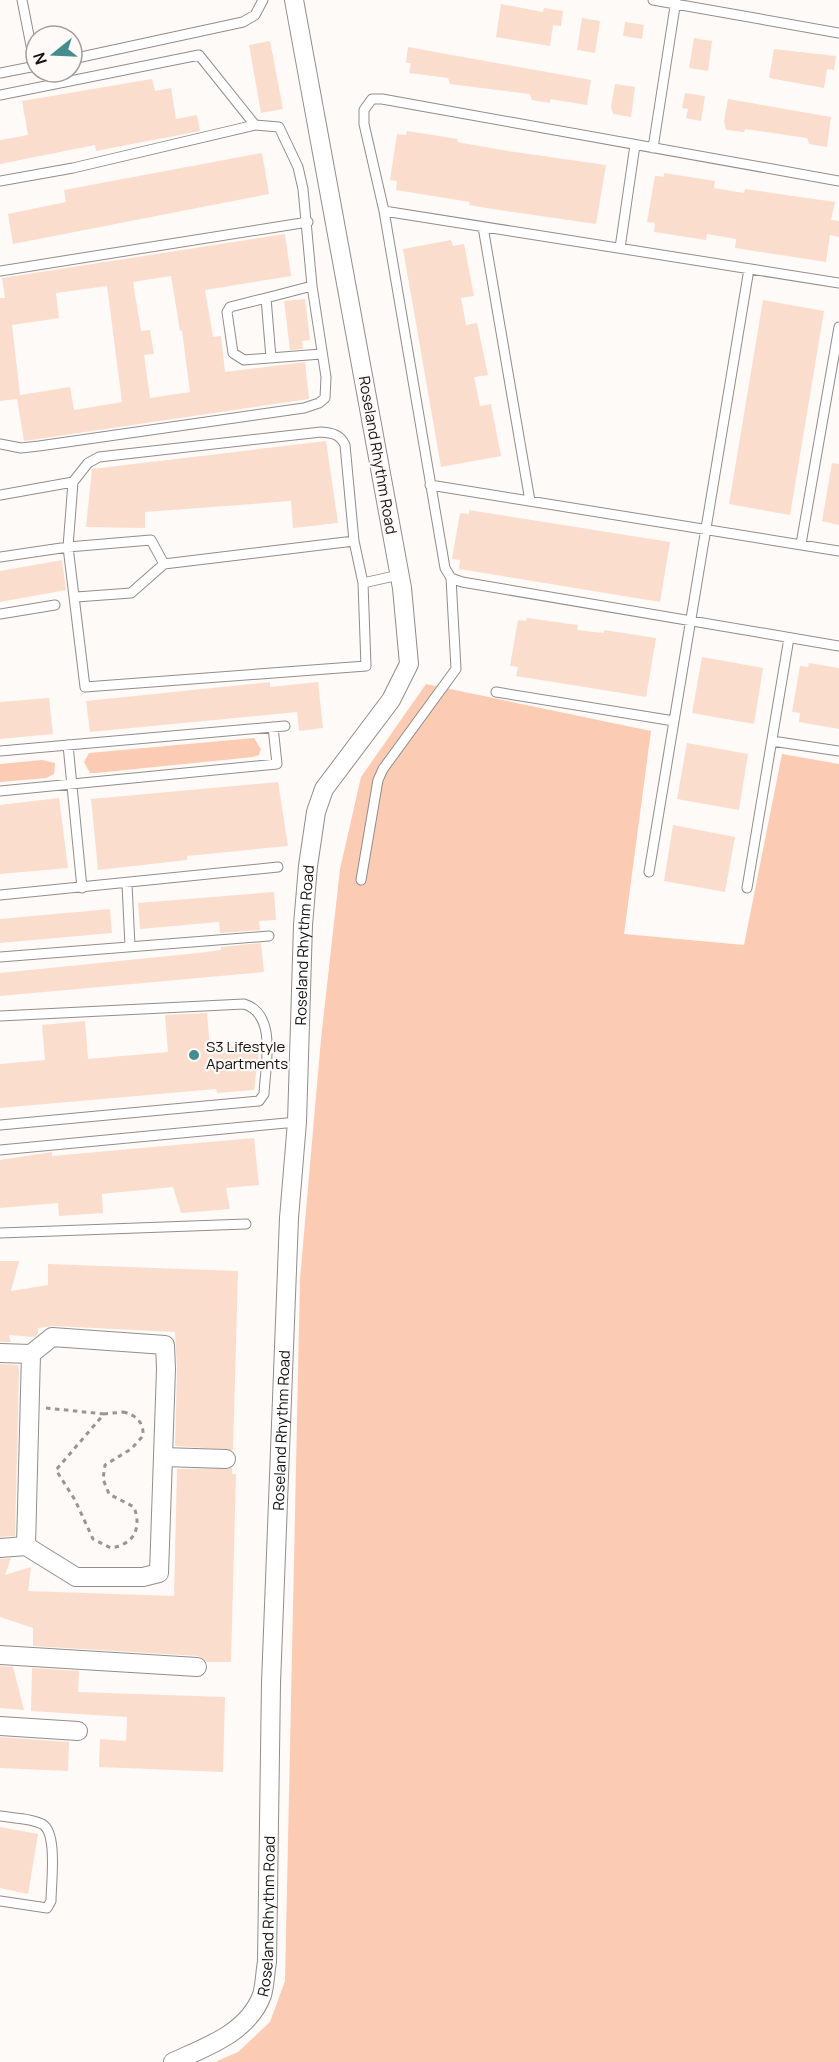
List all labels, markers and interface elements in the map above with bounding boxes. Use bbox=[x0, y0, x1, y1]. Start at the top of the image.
north arrow bbox=[24, 24, 84, 84]
text: N bbox=[27, 50, 52, 68]
street label: Roseland Rhythm Road bbox=[354, 374, 402, 536]
street label: Roseland Rhythm Road bbox=[289, 864, 319, 1026]
place label: S3 Lifestyle Apartments bbox=[206, 1036, 288, 1074]
marker: S3 Lifestyle Apartments bbox=[187, 1048, 201, 1062]
street label: Roseland Rhythm Road bbox=[267, 1350, 294, 1511]
street label: Roseland Rhythm Road bbox=[252, 1836, 279, 1998]

